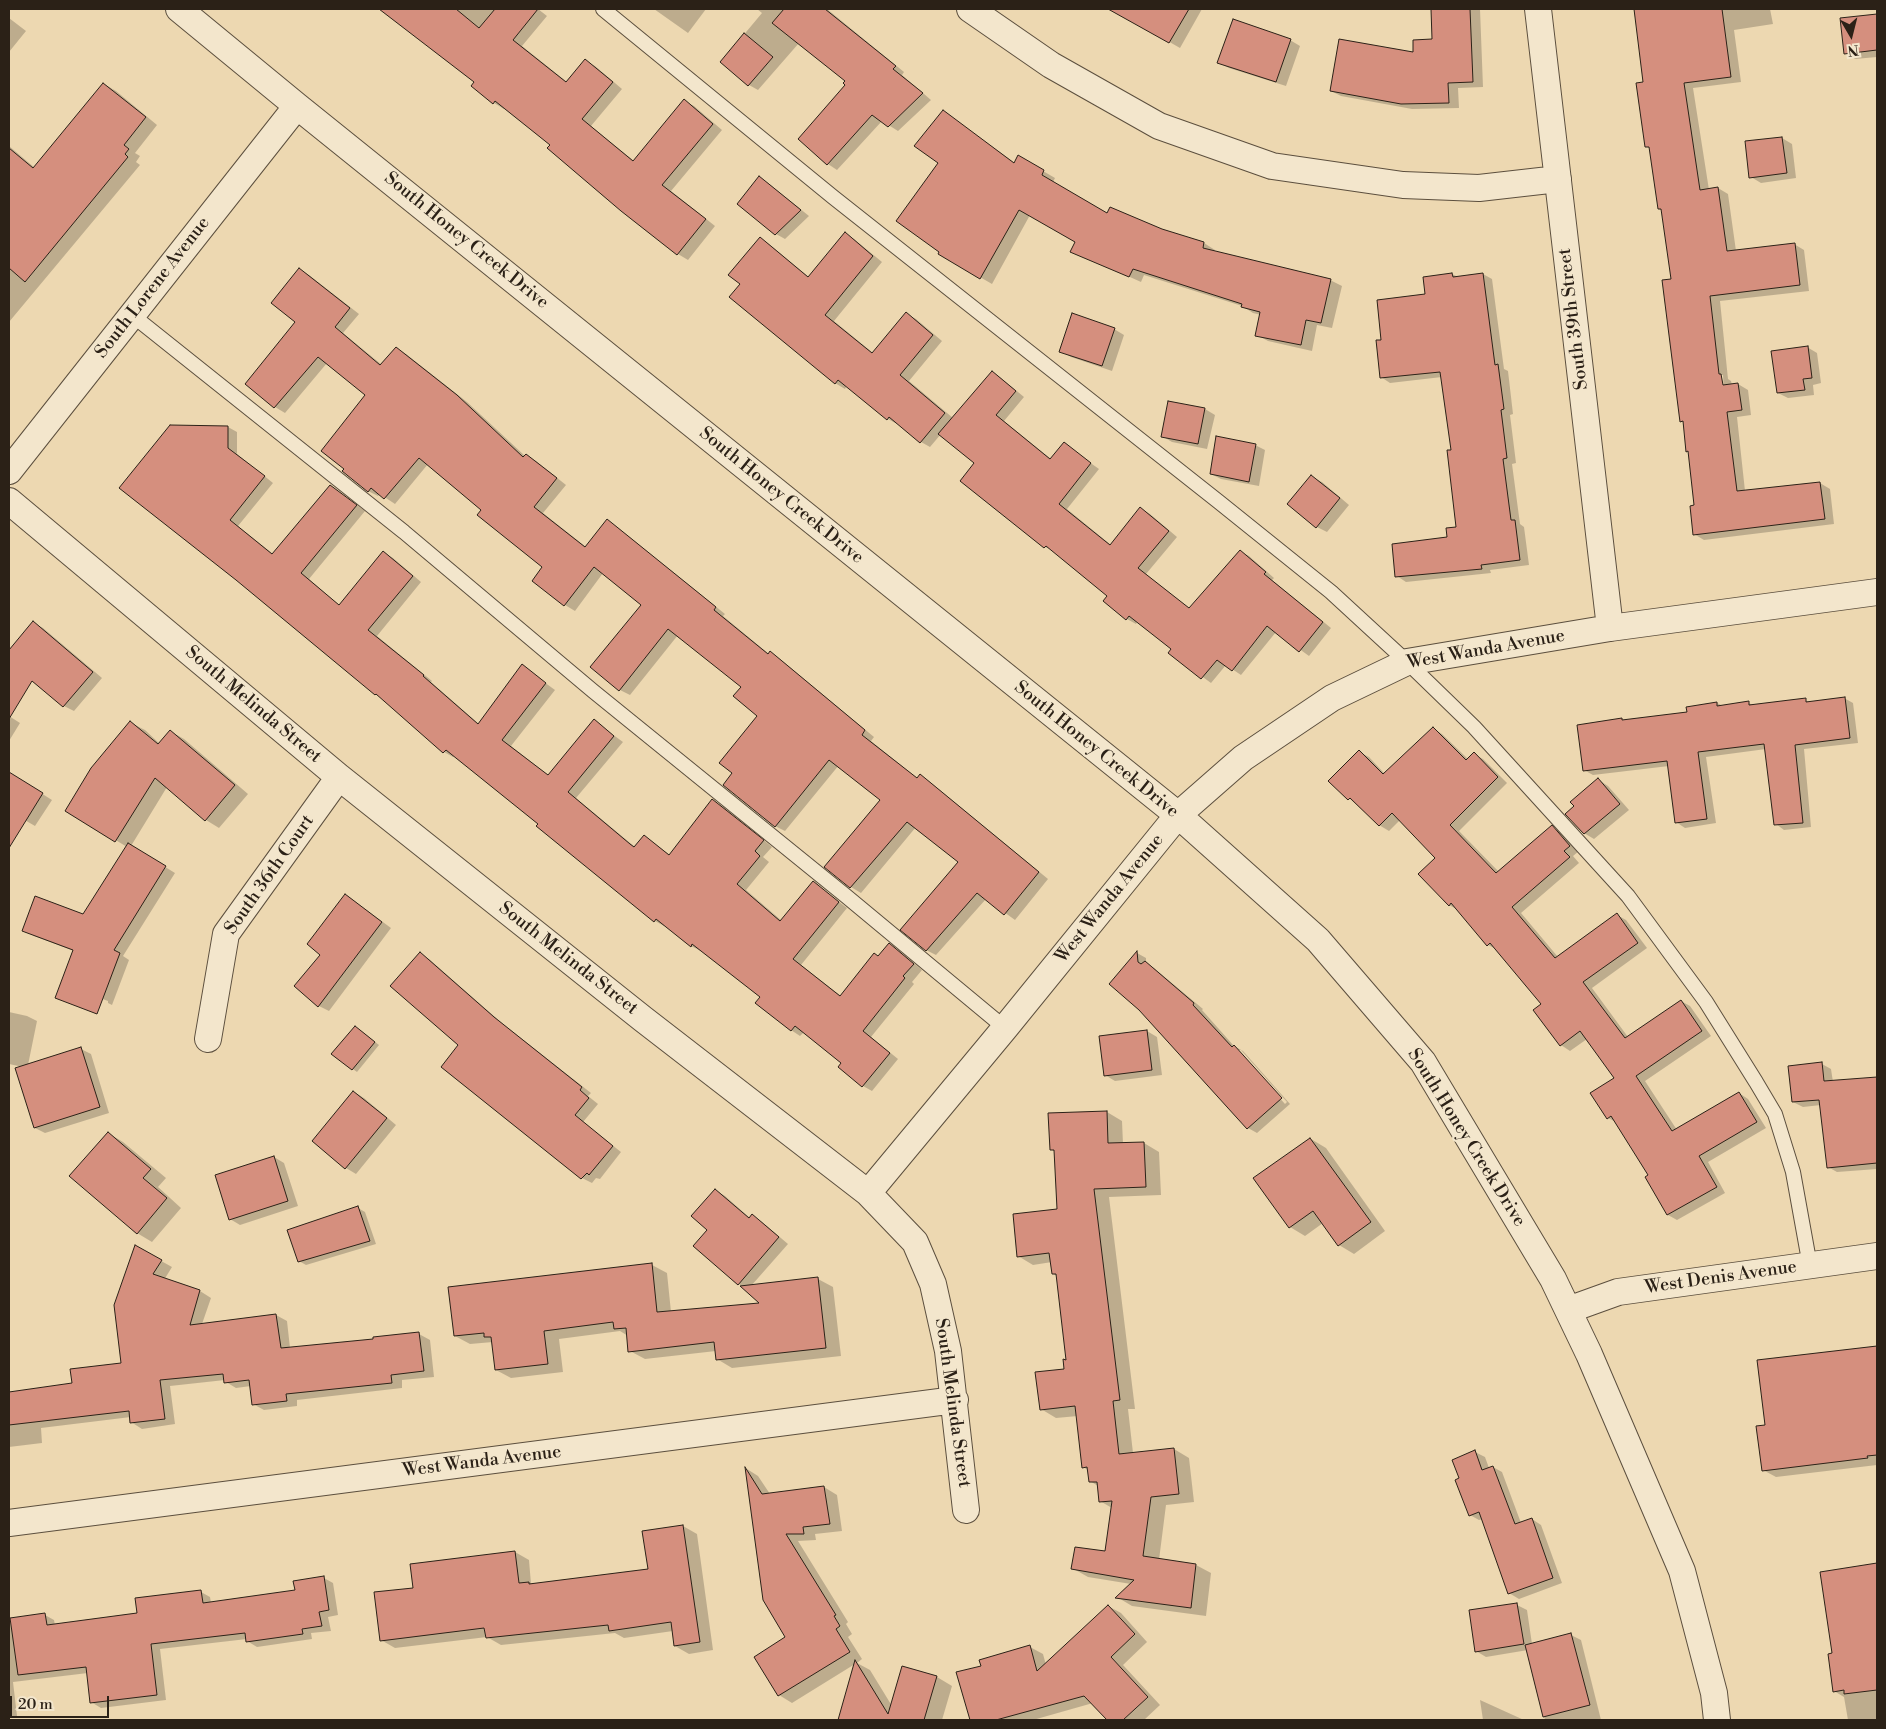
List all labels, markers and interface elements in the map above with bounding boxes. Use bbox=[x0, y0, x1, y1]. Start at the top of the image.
north arrow bbox=[1826, 10, 1876, 60]
text: N bbox=[1846, 40, 1860, 60]
street label: South Honey Creek Drive bbox=[379, 168, 553, 314]
street label: South Lorene Avenue bbox=[91, 213, 215, 363]
street label: South 39th Street bbox=[1555, 247, 1593, 391]
street label: South Honey Creek Drive bbox=[694, 423, 868, 569]
street label: West Wanda Avenue bbox=[1405, 625, 1567, 675]
street label: South Melinda Street bbox=[181, 642, 325, 768]
street label: South Honey Creek Drive bbox=[1009, 677, 1183, 823]
street label: South 36th Court bbox=[221, 811, 319, 939]
street label: West Wanda Avenue bbox=[1051, 830, 1169, 968]
street label: South Melinda Street bbox=[494, 898, 642, 1020]
street label: South Honey Creek Drive bbox=[1402, 1045, 1530, 1231]
street label: West Denis Avenue bbox=[1644, 1257, 1798, 1299]
street label: South Melinda Street bbox=[929, 1317, 975, 1489]
street label: West Wanda Avenue bbox=[401, 1442, 563, 1482]
scale bar bbox=[12, 1686, 111, 1718]
text: 20 m bbox=[18, 1695, 53, 1714]

